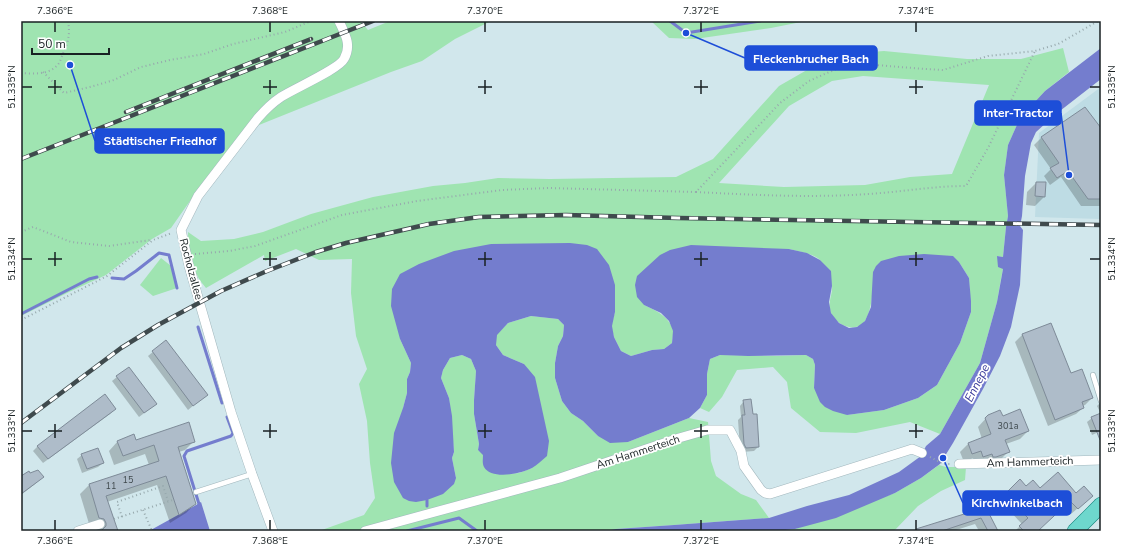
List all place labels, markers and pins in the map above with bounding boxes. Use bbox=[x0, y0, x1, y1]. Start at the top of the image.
callout: Fleckenbrucher Bach bbox=[745, 46, 877, 70]
callout: Inter-Tractor bbox=[975, 101, 1061, 125]
callout: Städtischer Friedhof bbox=[95, 129, 224, 153]
callout: Kirchwinkelbach bbox=[963, 491, 1071, 515]

